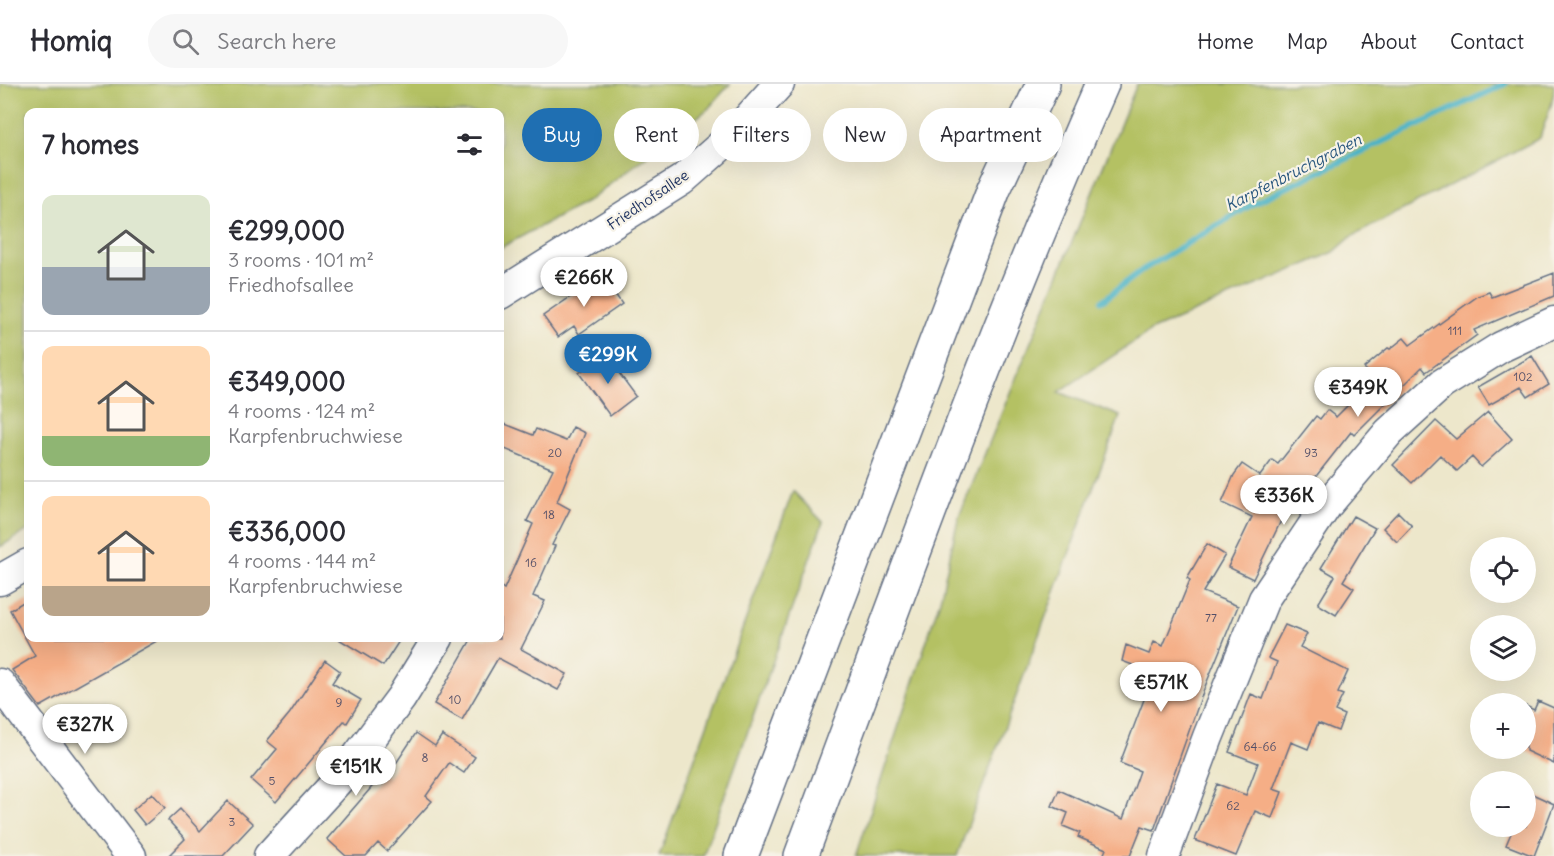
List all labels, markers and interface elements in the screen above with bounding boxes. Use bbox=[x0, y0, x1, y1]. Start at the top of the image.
search box bbox=[148, 14, 568, 68]
text: Homiq bbox=[30, 23, 112, 59]
icon: search bbox=[169, 25, 202, 58]
text: Search here bbox=[217, 27, 336, 55]
text: Home bbox=[1197, 28, 1254, 55]
text: Map bbox=[1287, 28, 1328, 55]
text: About bbox=[1361, 28, 1417, 55]
text: Contact bbox=[1450, 28, 1524, 55]
chip: Buy bbox=[522, 108, 602, 162]
chip: Rent bbox=[614, 108, 699, 162]
chip: Filters bbox=[711, 108, 811, 162]
chip: New bbox=[823, 108, 907, 162]
chip: Apartment bbox=[919, 108, 1063, 162]
text: 7 homes bbox=[42, 128, 139, 161]
icon: filters bbox=[453, 128, 486, 161]
water label: Karpfenbruchgraben bbox=[1221, 129, 1365, 215]
street label: Friedhofsallee bbox=[603, 165, 692, 234]
text: €299,000 bbox=[228, 214, 345, 247]
icon: home bbox=[90, 219, 162, 291]
text: 3 rooms · 101 m² bbox=[228, 247, 374, 272]
pin: €266K bbox=[542, 257, 626, 308]
text: €266K bbox=[554, 264, 614, 289]
text: Friedhofsallee bbox=[228, 272, 354, 297]
house number: 111 bbox=[1448, 323, 1462, 338]
pin: €299K bbox=[566, 334, 650, 385]
text: €299K bbox=[578, 341, 638, 366]
text: €349,000 bbox=[228, 365, 346, 398]
pin: €349K bbox=[1316, 367, 1400, 418]
house number: 102 bbox=[1513, 369, 1533, 384]
icon: home bbox=[90, 370, 162, 442]
text: €349K bbox=[1328, 374, 1388, 399]
text: 4 rooms · 124 m² bbox=[228, 398, 375, 423]
text: Karpfenbruchwiese bbox=[228, 423, 403, 448]
house number: 20 bbox=[548, 445, 562, 460]
house number: 93 bbox=[1304, 445, 1318, 460]
pin: €336K bbox=[1242, 475, 1326, 526]
text: €336K bbox=[1254, 482, 1314, 507]
house number: 18 bbox=[543, 507, 555, 522]
text: €336,000 bbox=[228, 515, 346, 548]
icon: home bbox=[90, 520, 162, 592]
map controls bbox=[1470, 537, 1536, 837]
button: locate bbox=[1470, 537, 1536, 603]
text: 4 rooms · 144 m² bbox=[228, 548, 376, 573]
house number: 16 bbox=[525, 555, 537, 570]
text: Karpfenbruchwiese bbox=[228, 573, 403, 598]
house number: 77 bbox=[1205, 610, 1217, 625]
button: layers bbox=[1470, 615, 1536, 681]
pin: €571K bbox=[1119, 662, 1203, 713]
text: €571K bbox=[1134, 669, 1188, 694]
house number: 10 bbox=[449, 692, 461, 707]
button: + bbox=[1470, 693, 1536, 759]
house number: 9 bbox=[336, 695, 343, 710]
pin: €327K bbox=[43, 704, 127, 755]
text: €327K bbox=[56, 711, 114, 736]
house number: 64-66 bbox=[1244, 739, 1276, 754]
pin: €151K bbox=[314, 746, 398, 797]
house number: 8 bbox=[422, 750, 429, 765]
text: €151K bbox=[330, 753, 382, 778]
button: − bbox=[1470, 771, 1536, 837]
house number: 5 bbox=[269, 773, 276, 788]
house number: 62 bbox=[1226, 798, 1240, 813]
house number: 3 bbox=[229, 814, 236, 829]

